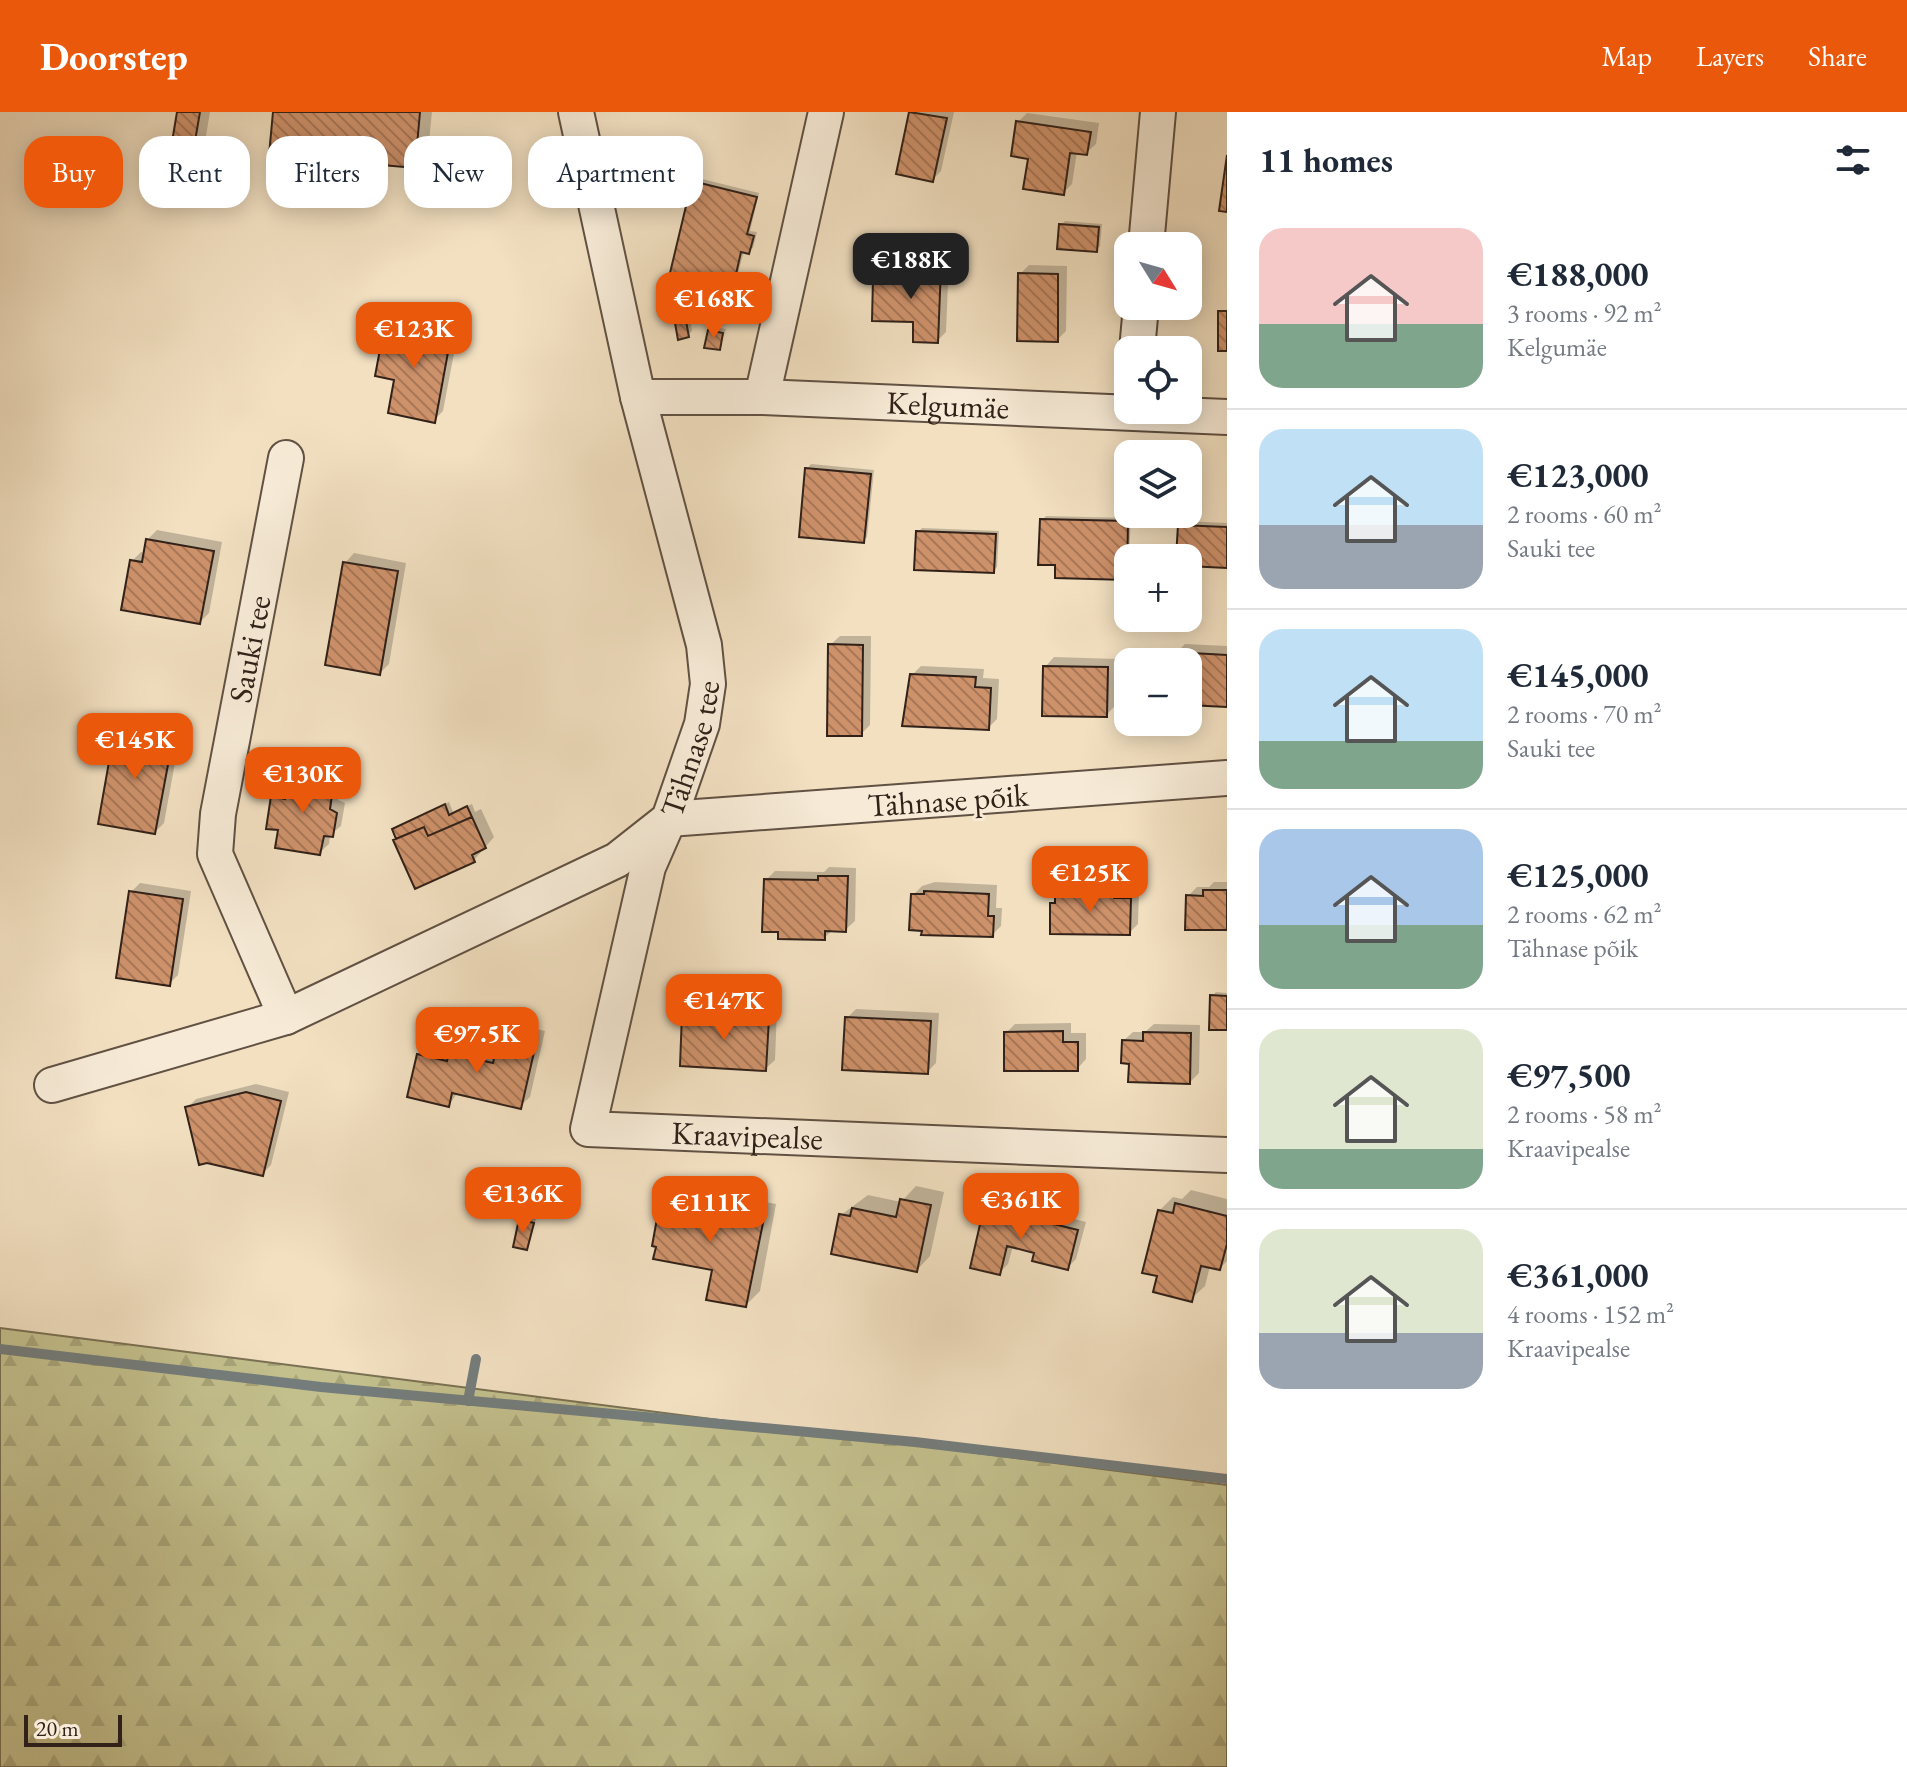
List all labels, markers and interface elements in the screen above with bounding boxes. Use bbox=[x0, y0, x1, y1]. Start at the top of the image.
text: Doorstep bbox=[40, 32, 188, 81]
text: Map bbox=[1602, 38, 1652, 74]
text: Layers bbox=[1696, 38, 1764, 74]
text: Share bbox=[1808, 38, 1867, 74]
chip: Buy bbox=[24, 136, 123, 208]
chip: Rent bbox=[139, 136, 250, 208]
chip: Filters bbox=[266, 136, 388, 208]
chip: New bbox=[404, 136, 512, 208]
chip: Apartment bbox=[528, 136, 703, 208]
text: 11 homes bbox=[1259, 138, 1393, 182]
icon: filters bbox=[1831, 138, 1875, 182]
north arrow bbox=[1114, 232, 1202, 320]
map controls bbox=[1114, 232, 1202, 736]
pin: €188K bbox=[855, 233, 967, 301]
text: €188K bbox=[871, 242, 951, 276]
text: €188,000 bbox=[1507, 252, 1648, 296]
icon: home bbox=[1323, 260, 1419, 356]
pin: €168K bbox=[658, 272, 770, 340]
text: €168K bbox=[674, 281, 754, 315]
text: 3 rooms · 92 m² bbox=[1507, 296, 1662, 330]
pin: €123K bbox=[358, 302, 470, 370]
text: €123K bbox=[374, 311, 454, 345]
text: Kelgumäe bbox=[1507, 330, 1607, 364]
button: locate bbox=[1114, 336, 1202, 424]
street label: Kelgumäe bbox=[886, 381, 1010, 429]
button: layers bbox=[1114, 440, 1202, 528]
text: €123,000 bbox=[1507, 453, 1648, 497]
icon: home bbox=[1323, 461, 1419, 557]
text: 2 rooms · 60 m² bbox=[1507, 497, 1662, 531]
text: Sauki tee bbox=[1507, 531, 1595, 565]
button: + bbox=[1114, 544, 1202, 632]
street label: Sauki tee bbox=[219, 592, 280, 706]
button: − bbox=[1114, 648, 1202, 736]
text: €145,000 bbox=[1507, 653, 1648, 697]
icon: home bbox=[1323, 661, 1419, 757]
street label: Tähnase tee bbox=[650, 678, 729, 823]
text: 2 rooms · 70 m² bbox=[1507, 697, 1662, 731]
pin: €145K bbox=[79, 713, 191, 781]
text: €145K bbox=[95, 722, 175, 756]
text: Sauki tee bbox=[1507, 731, 1595, 765]
pin: €130K bbox=[247, 747, 359, 815]
text: €130K bbox=[263, 756, 343, 790]
street label: Tähnase põik bbox=[866, 773, 1031, 827]
pin: €125K bbox=[1034, 846, 1146, 914]
text: €125,000 bbox=[1507, 853, 1648, 897]
text: €125K bbox=[1050, 855, 1130, 889]
icon: home bbox=[1323, 861, 1419, 957]
text: 2 rooms · 62 m² bbox=[1507, 897, 1662, 931]
text: Tähnase põik bbox=[1507, 931, 1638, 965]
pin: €147K bbox=[668, 974, 780, 1042]
text: €147K bbox=[684, 983, 764, 1017]
pin: €97.5K bbox=[412, 1007, 542, 1075]
text: €97.5K bbox=[434, 1016, 520, 1050]
text: €97,500 bbox=[1507, 1053, 1630, 1097]
icon: home bbox=[1323, 1061, 1419, 1157]
text: 2 rooms · 58 m² bbox=[1507, 1097, 1662, 1131]
street label: Kraavipealse bbox=[671, 1111, 824, 1160]
text: Kraavipealse bbox=[1507, 1131, 1630, 1165]
pin: €136K bbox=[467, 1167, 579, 1235]
pin: €361K bbox=[965, 1173, 1077, 1241]
text: €136K bbox=[483, 1176, 563, 1210]
pin: €111K bbox=[654, 1176, 766, 1244]
text: €361K bbox=[981, 1182, 1061, 1216]
text: €111K bbox=[670, 1185, 750, 1219]
text: €361,000 bbox=[1507, 1253, 1648, 1297]
icon: home bbox=[1323, 1261, 1419, 1357]
text: 4 rooms · 152 m² bbox=[1507, 1297, 1674, 1331]
text: Kraavipealse bbox=[1507, 1331, 1630, 1365]
scale bar bbox=[24, 1711, 122, 1747]
text: 20 m bbox=[36, 1714, 79, 1743]

